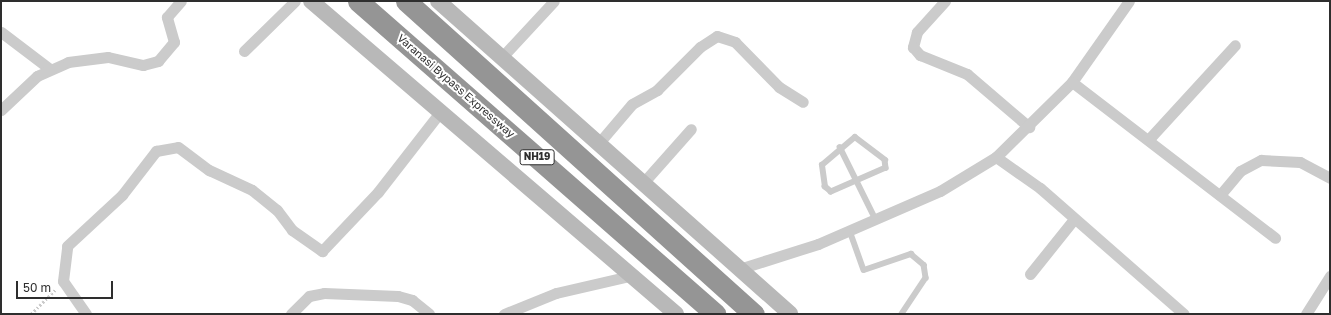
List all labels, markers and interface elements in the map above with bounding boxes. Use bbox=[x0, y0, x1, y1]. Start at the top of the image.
street label: Varanasi Bypass Expressway bbox=[395, 31, 517, 141]
road number: NH19 bbox=[519, 149, 555, 165]
scale bar bbox=[18, 273, 115, 299]
text: 50 m bbox=[23, 280, 51, 295]

